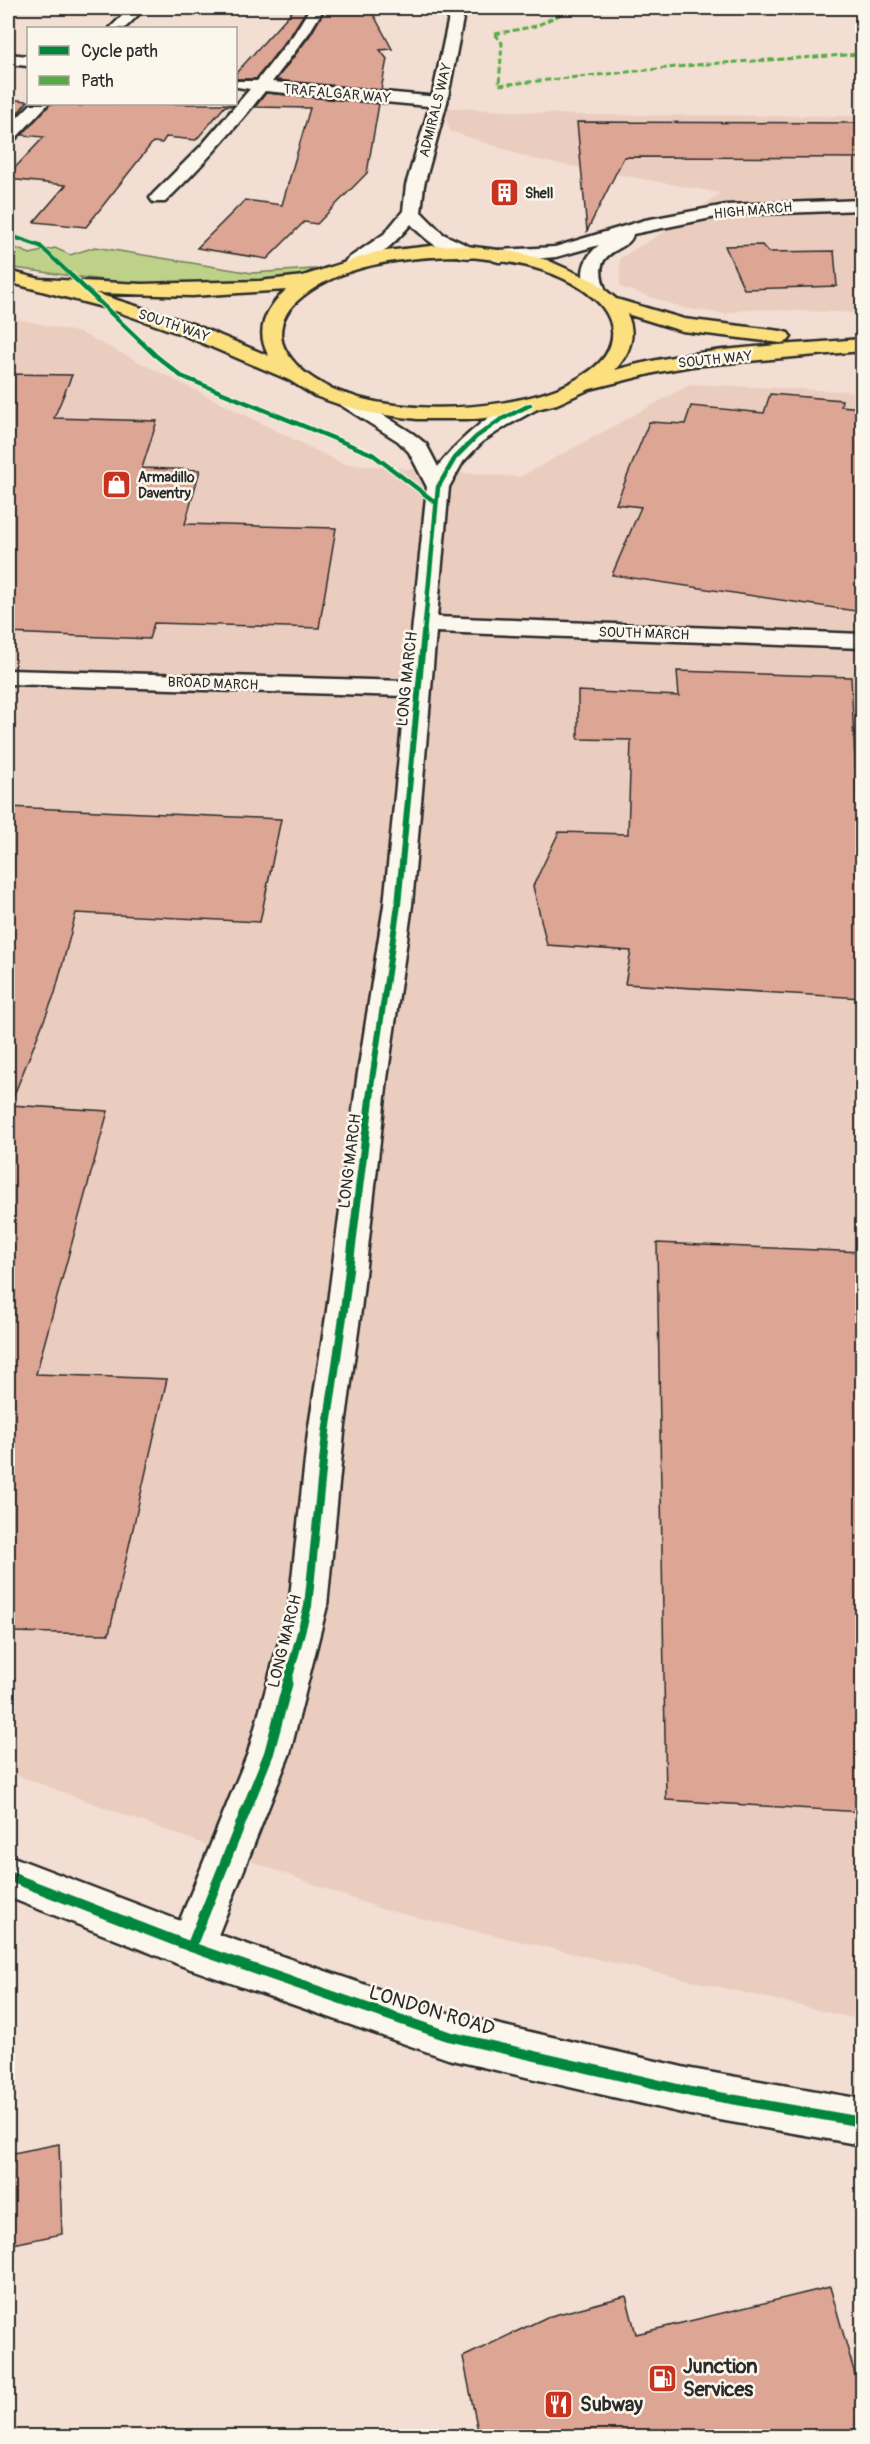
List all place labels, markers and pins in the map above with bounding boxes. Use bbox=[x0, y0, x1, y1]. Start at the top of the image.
building icon: Shell bbox=[488, 177, 520, 209]
place label: Shell bbox=[525, 185, 553, 202]
shop icon: Armadillo Daventry bbox=[101, 469, 133, 501]
place label: Armadillo Daventry bbox=[138, 469, 195, 502]
place label: Junction Services bbox=[683, 2354, 758, 2402]
fuel station icon: Junction Services bbox=[646, 2362, 678, 2394]
restaurant icon: Subway bbox=[543, 2388, 575, 2420]
place label: Subway bbox=[580, 2392, 643, 2417]

